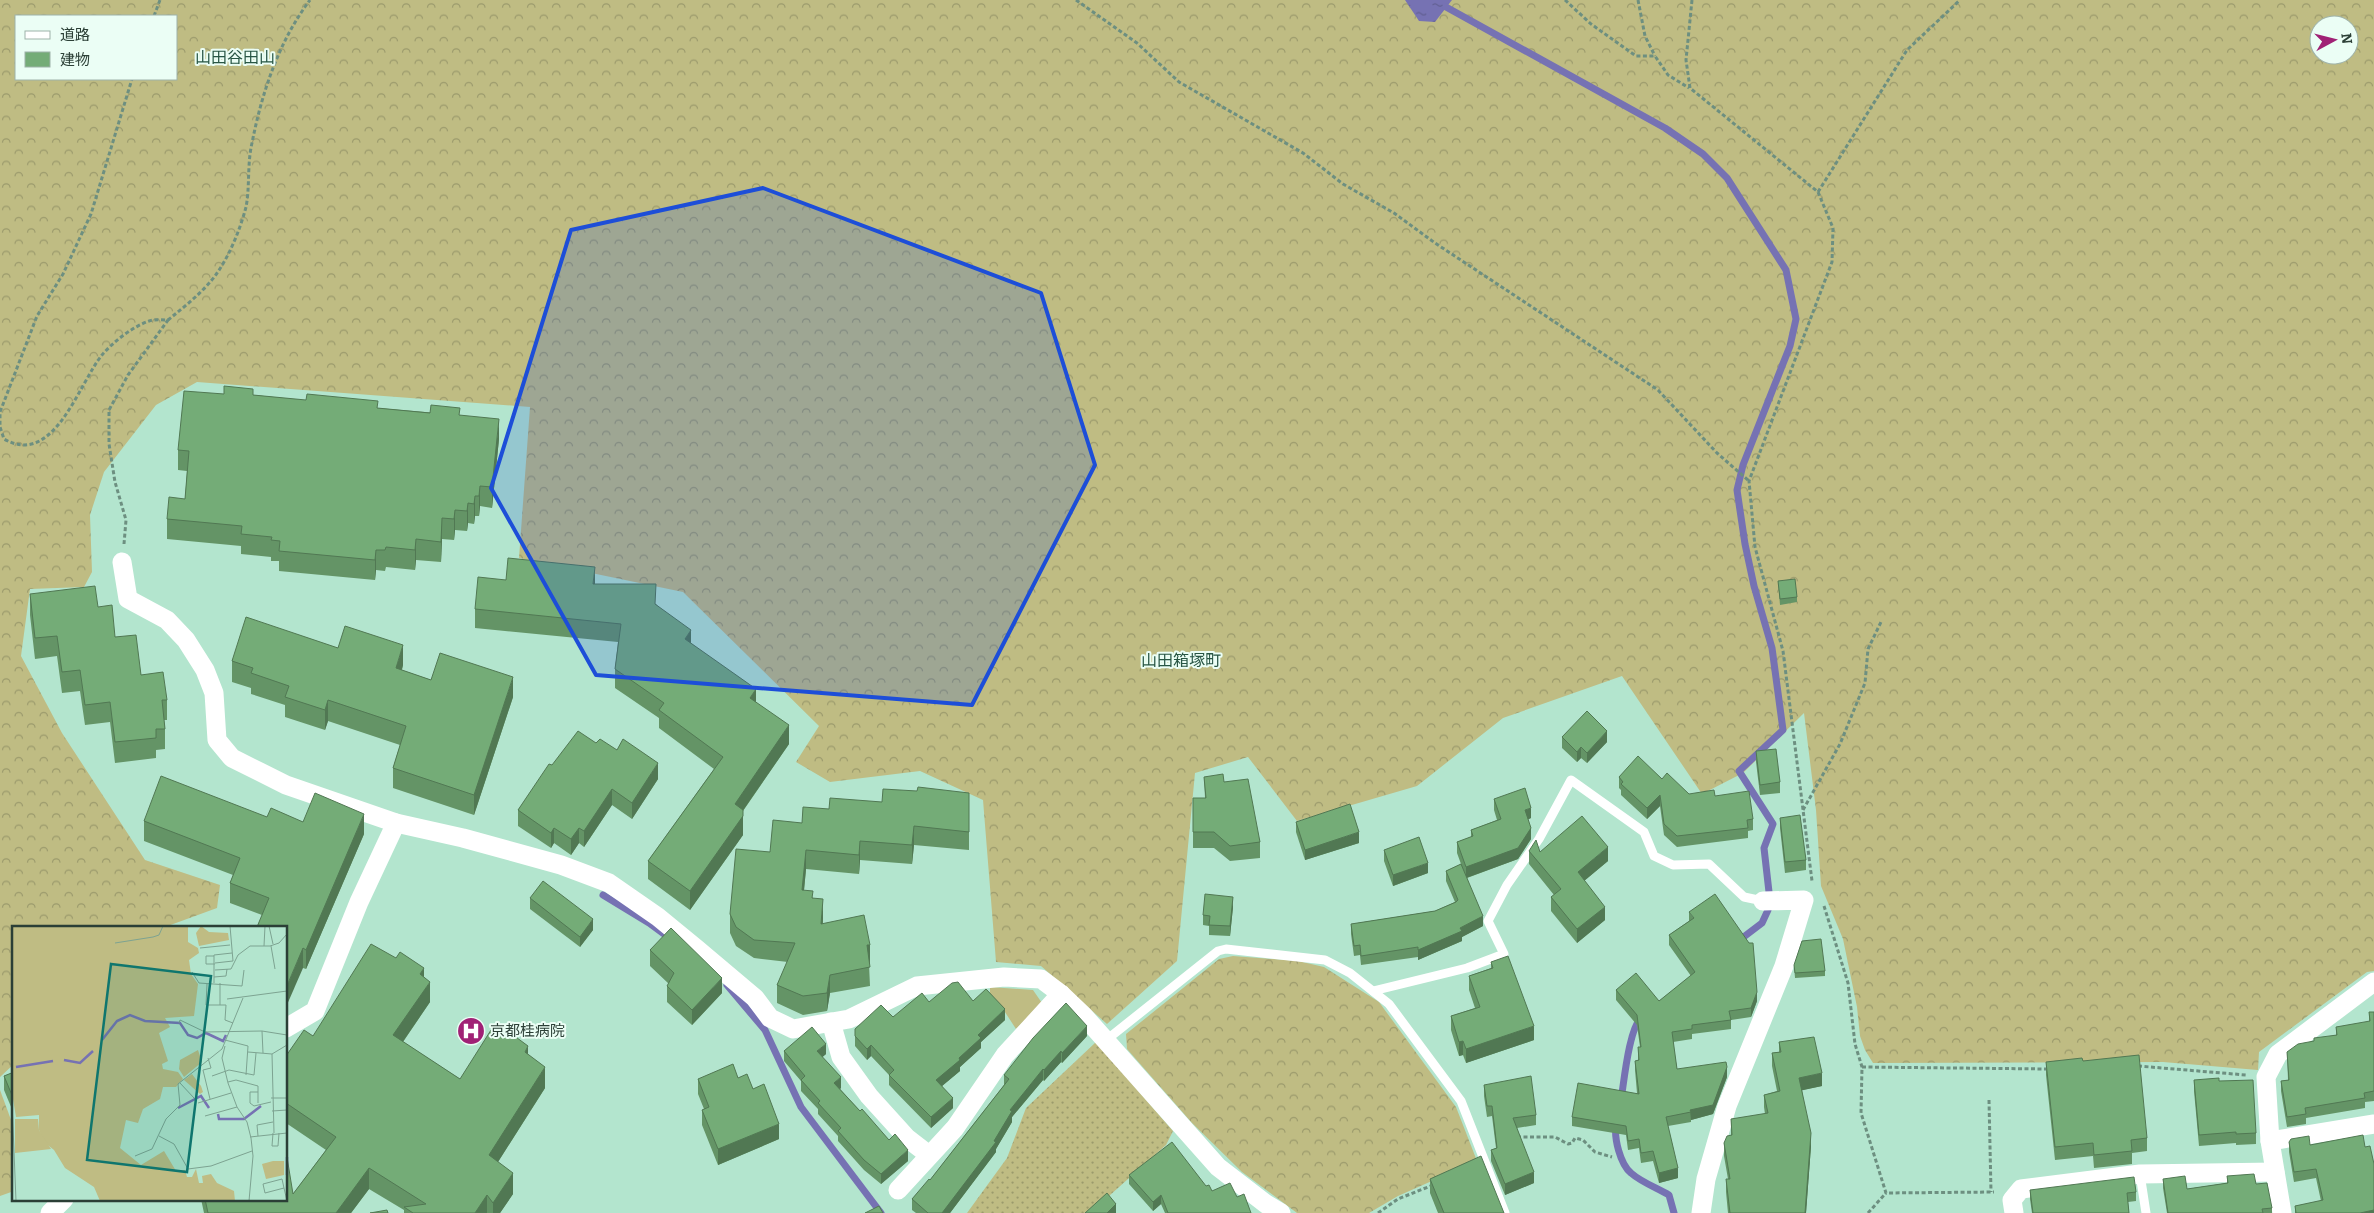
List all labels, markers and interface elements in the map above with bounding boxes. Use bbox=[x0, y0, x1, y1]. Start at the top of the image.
legend bbox=[15, 15, 178, 80]
north arrow bbox=[2309, 15, 2359, 65]
text: 道路 bbox=[60, 26, 90, 44]
text: N bbox=[2337, 32, 2356, 45]
district label: 山田谷田山 bbox=[195, 48, 275, 67]
text: 建物 bbox=[60, 51, 90, 69]
district label: 山田箱塚町 bbox=[1141, 651, 1221, 670]
inset map bbox=[12, 926, 288, 1200]
hospital icon: 京都桂病院 bbox=[456, 1016, 486, 1046]
place label: 京都桂病院 bbox=[490, 1022, 565, 1040]

